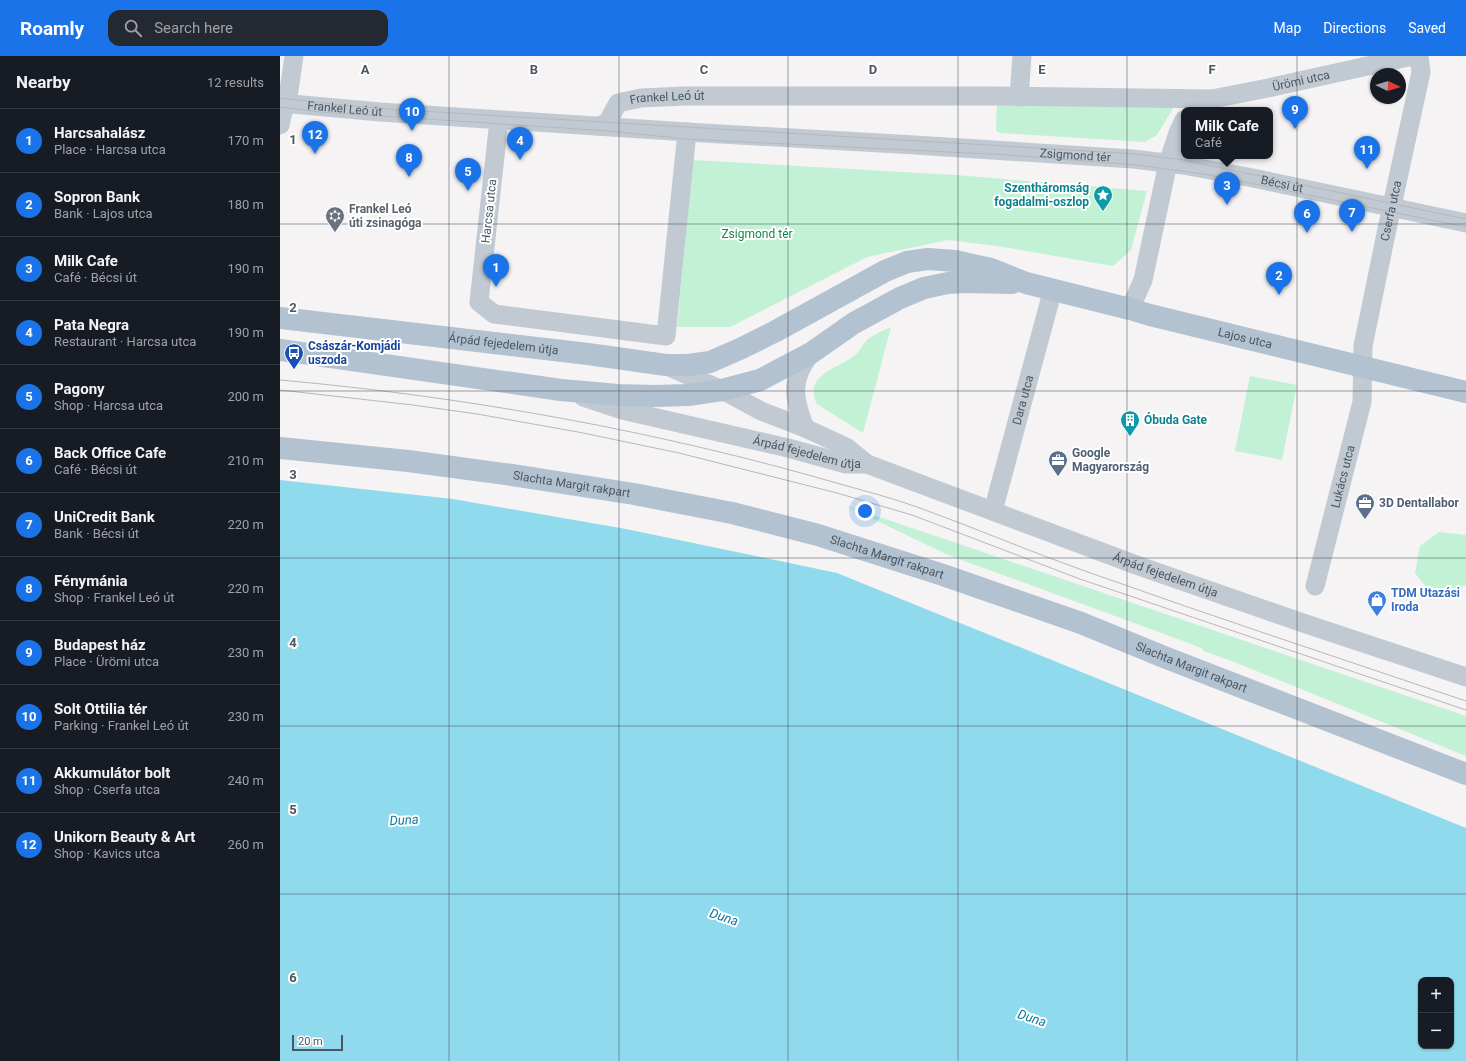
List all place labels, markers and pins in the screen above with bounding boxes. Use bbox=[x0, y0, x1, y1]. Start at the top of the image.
pin: 9 bbox=[1282, 96, 1308, 129]
pin: 10 bbox=[399, 98, 425, 131]
pin: 12 bbox=[302, 121, 328, 154]
pin: 4 bbox=[507, 127, 533, 160]
pin: 11 bbox=[1354, 136, 1380, 169]
pin: 8 bbox=[396, 144, 422, 177]
pin: 5 bbox=[455, 158, 481, 191]
pin: 3 bbox=[1214, 172, 1240, 205]
place label: Szentháromság fogadalmi-oszlop bbox=[994, 181, 1089, 209]
place icon: Szentháromság fogadalmi-oszlop bbox=[1092, 184, 1114, 212]
pin: 7 bbox=[1339, 199, 1365, 232]
pin: 6 bbox=[1294, 200, 1320, 233]
place label: Frankel Leó úti zsinagóga bbox=[349, 202, 422, 230]
synagogue icon: Frankel Leó úti zsinagóga bbox=[324, 205, 346, 233]
pin: 1 bbox=[483, 254, 509, 287]
pin: 2 bbox=[1266, 262, 1292, 295]
place label: Császár-Komjádi uszoda bbox=[308, 339, 400, 367]
bus stop icon: Császár-Komjádi uszoda bbox=[283, 342, 305, 370]
building icon: Óbuda Gate bbox=[1119, 409, 1141, 437]
place label: Óbuda Gate bbox=[1144, 412, 1208, 427]
place label: Google Magyarország bbox=[1072, 446, 1149, 474]
office icon: Google Magyarország bbox=[1047, 449, 1069, 477]
office icon: 3D Dentallabor bbox=[1354, 492, 1376, 520]
place label: 3D Dentallabor bbox=[1379, 496, 1459, 510]
place label: TDM Utazási Iroda bbox=[1391, 586, 1460, 614]
shop icon: TDM Utazási Iroda bbox=[1366, 589, 1388, 617]

